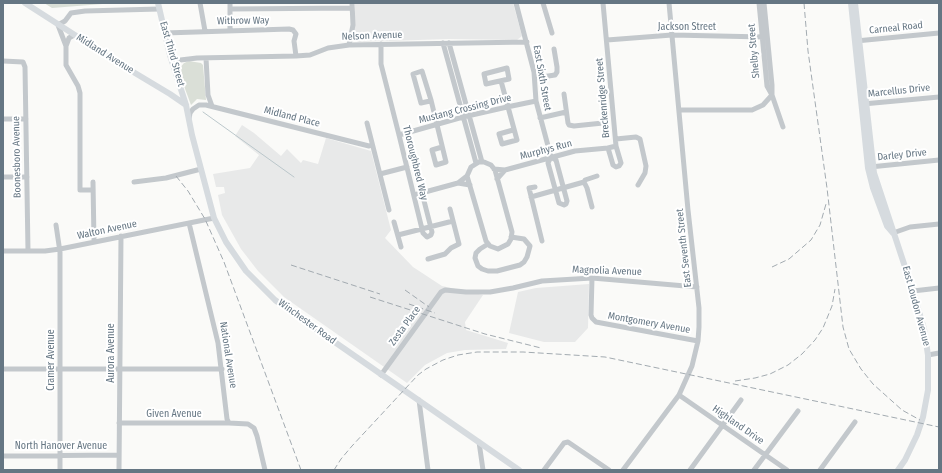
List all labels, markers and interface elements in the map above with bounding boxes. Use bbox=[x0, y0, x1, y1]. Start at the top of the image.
street label: Withrow Way bbox=[217, 15, 269, 27]
street label: Carneal Road bbox=[869, 19, 923, 37]
street label: East Third Street bbox=[157, 20, 187, 88]
street label: Jackson Street bbox=[658, 21, 716, 33]
street label: Shelby Street bbox=[746, 23, 762, 79]
street label: Nelson Avenue bbox=[341, 29, 403, 43]
street label: Midland Avenue bbox=[74, 32, 136, 76]
street label: East Sixth Street bbox=[530, 44, 554, 112]
street label: Breckenridge Street bbox=[594, 57, 612, 139]
street label: Marcellus Drive bbox=[867, 82, 931, 100]
street label: Mustang Crossing Drive bbox=[418, 92, 512, 126]
street label: Midland Place bbox=[263, 104, 321, 130]
street label: Boonesboro Avenue bbox=[10, 116, 24, 198]
street label: Thoroughbred Way bbox=[400, 124, 430, 202]
street label: Murphys Run bbox=[519, 137, 573, 163]
street label: Darley Drive bbox=[877, 146, 927, 164]
street label: East Seventh Street bbox=[674, 208, 694, 288]
street label: Walton Avenue bbox=[76, 218, 138, 242]
street label: Magnolia Avenue bbox=[572, 264, 642, 278]
street label: East Loudon Avenue bbox=[900, 265, 932, 347]
street label: Winchester Road bbox=[276, 297, 338, 347]
street label: Zesta Place bbox=[387, 304, 423, 348]
street label: Montgomery Avenue bbox=[607, 310, 691, 336]
street label: National Avenue bbox=[217, 321, 239, 389]
street label: Aurora Avenue bbox=[105, 323, 117, 383]
street label: Cramer Avenue bbox=[45, 329, 57, 391]
street label: Highland Drive bbox=[710, 403, 766, 447]
street label: Given Avenue bbox=[146, 408, 202, 420]
street label: North Hanover Avenue bbox=[15, 440, 107, 452]

